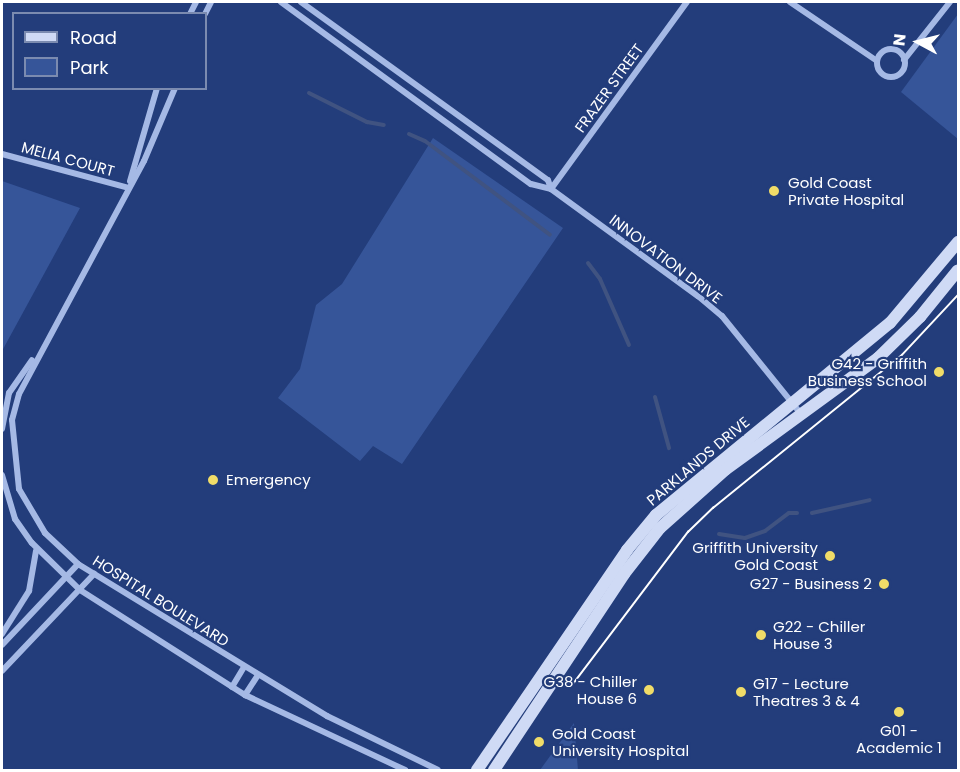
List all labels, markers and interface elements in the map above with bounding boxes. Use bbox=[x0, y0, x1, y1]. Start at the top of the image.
legend bbox=[12, 12, 207, 90]
north arrow bbox=[888, 12, 948, 72]
text: Road bbox=[70, 25, 117, 50]
text: N bbox=[887, 32, 912, 47]
street label: FRAZER STREET bbox=[571, 40, 647, 136]
text: Park bbox=[70, 55, 109, 80]
street label: MELIA COURT bbox=[19, 138, 117, 180]
place label: Gold Coast Private Hospital bbox=[788, 173, 904, 208]
marker: Gold Coast Private Hospital bbox=[765, 182, 783, 200]
street label: INNOVATION DRIVE bbox=[606, 211, 726, 307]
place label: G42 - Griffith Business School bbox=[808, 354, 927, 389]
marker: G42 - Griffith Business School bbox=[932, 365, 946, 379]
street label: PARKLANDS DRIVE bbox=[643, 413, 753, 509]
marker: Emergency bbox=[204, 471, 222, 489]
place label: Emergency bbox=[226, 471, 311, 489]
place label: Griffith University Gold Coast bbox=[692, 538, 818, 573]
marker: Griffith University Gold Coast bbox=[823, 549, 837, 563]
street label: HOSPITAL BOULEVARD bbox=[90, 552, 232, 650]
place label: G27 - Business 2 bbox=[750, 575, 872, 593]
marker: G27 - Business 2 bbox=[877, 577, 891, 591]
place label: G22 - Chiller House 3 bbox=[773, 617, 865, 652]
marker: G22 - Chiller House 3 bbox=[754, 628, 768, 642]
place label: G38 - Chiller House 6 bbox=[544, 672, 637, 707]
place label: G17 - Lecture Theatres 3 & 4 bbox=[753, 674, 860, 709]
marker: G38 - Chiller House 6 bbox=[642, 683, 656, 697]
marker: G17 - Lecture Theatres 3 & 4 bbox=[734, 685, 748, 699]
marker: G01 - Academic 1 bbox=[892, 705, 906, 719]
place label: G01 - Academic 1 bbox=[856, 721, 942, 756]
place label: Gold Coast University Hospital bbox=[552, 724, 689, 759]
marker: Gold Coast University Hospital bbox=[530, 733, 548, 751]

